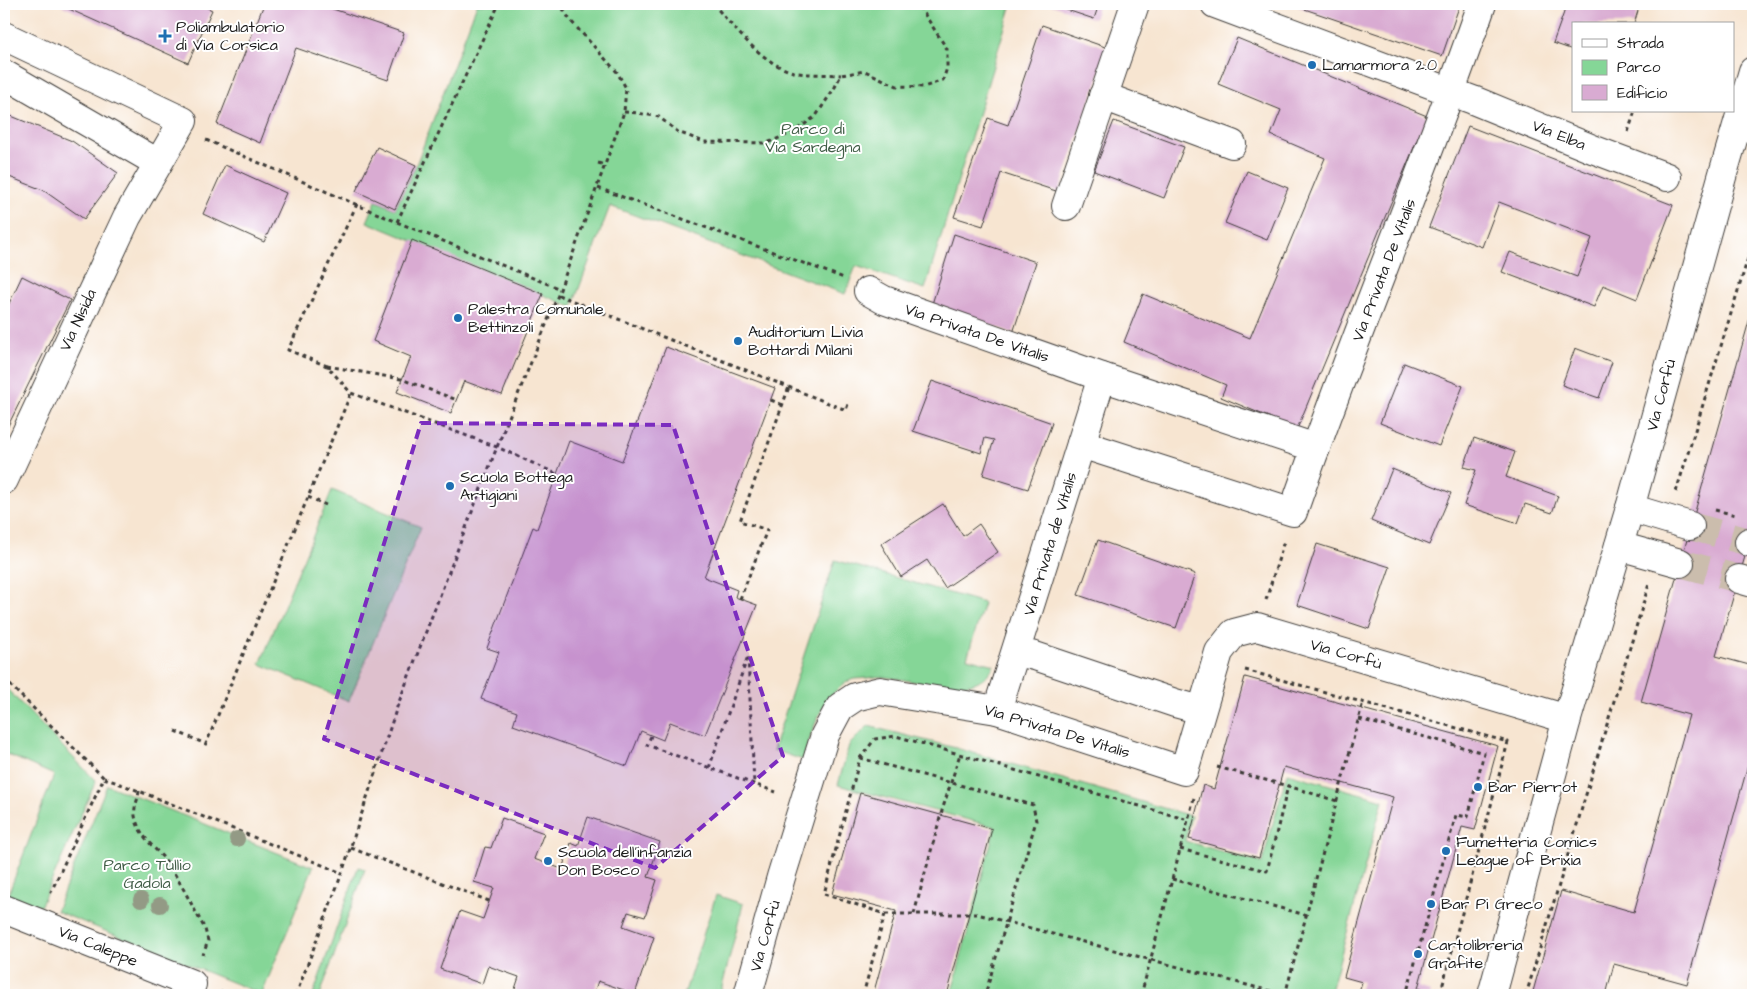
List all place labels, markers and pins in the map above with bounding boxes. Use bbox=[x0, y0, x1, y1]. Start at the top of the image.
place label: Poliambulatorio di Via Corsica bbox=[176, 16, 284, 56]
marker: Poliambulatorio di Via Corsica bbox=[158, 29, 172, 43]
place label: Lamarmora 2.0 bbox=[1322, 54, 1437, 76]
marker: Lamarmora 2.0 bbox=[1306, 59, 1318, 71]
place label: Palestra Comunale Bettinzoli bbox=[468, 298, 604, 338]
marker: Palestra Comunale Bettinzoli bbox=[452, 312, 464, 324]
place label: Auditorium Livia Bottardi Milani bbox=[748, 321, 863, 361]
marker: Auditorium Livia Bottardi Milani bbox=[732, 335, 744, 347]
place label: Scuola Bottega Artigiani bbox=[460, 466, 573, 507]
marker: Scuola Bottega Artigiani bbox=[444, 480, 456, 492]
place label: Bar Pierrot bbox=[1488, 776, 1578, 798]
marker: Bar Pierrot bbox=[1472, 781, 1484, 793]
place label: Fumetteria Comics League of Brixia bbox=[1456, 831, 1597, 872]
place label: Scuola dell'infanzia Don Bosco bbox=[558, 841, 692, 881]
marker: Fumetteria Comics League of Brixia bbox=[1440, 845, 1452, 857]
marker: Scuola dell'infanzia Don Bosco bbox=[542, 855, 554, 867]
place label: Bar Pi Greco bbox=[1441, 893, 1542, 915]
marker: Bar Pi Greco bbox=[1425, 898, 1437, 910]
place label: Cartolibreria Grafite bbox=[1428, 934, 1523, 974]
marker: Cartolibreria Grafite bbox=[1412, 948, 1424, 960]

